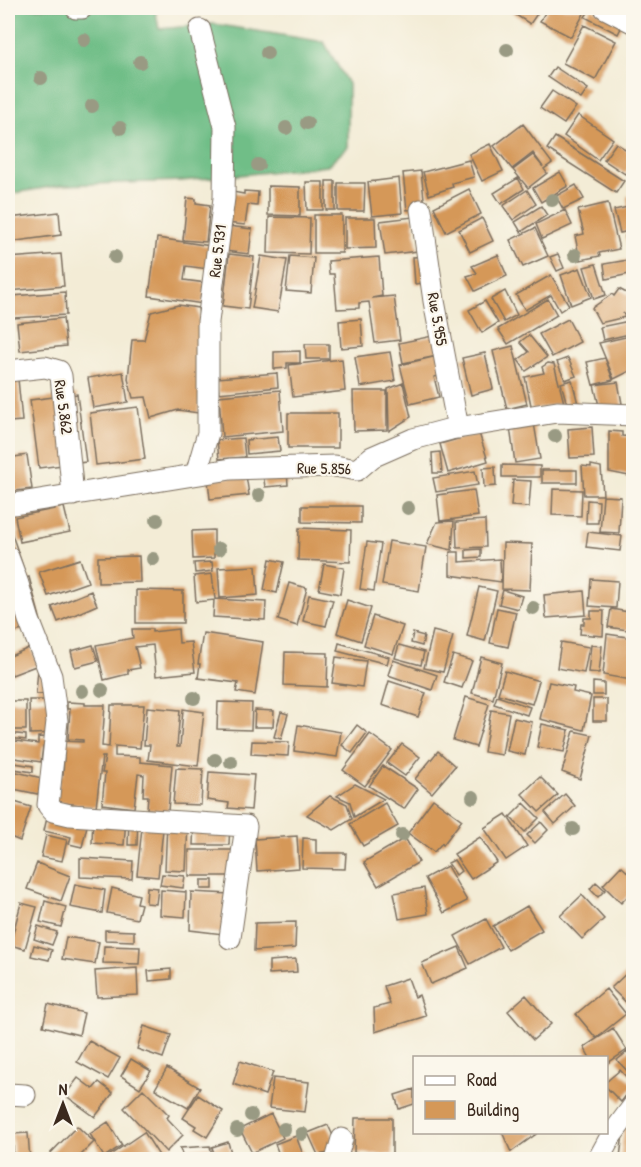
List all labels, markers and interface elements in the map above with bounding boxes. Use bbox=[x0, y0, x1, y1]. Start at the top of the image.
street label: Rue 5.931 bbox=[203, 223, 231, 279]
street label: Rue 5.955 bbox=[423, 291, 454, 347]
street label: Rue 5.862 bbox=[49, 378, 79, 436]
street label: Rue 5.856 bbox=[297, 457, 351, 479]
legend bbox=[413, 1056, 608, 1134]
text: Road bbox=[467, 1067, 497, 1092]
north arrow bbox=[33, 1074, 93, 1134]
text: N bbox=[59, 1078, 68, 1100]
text: Building bbox=[467, 1097, 519, 1122]

